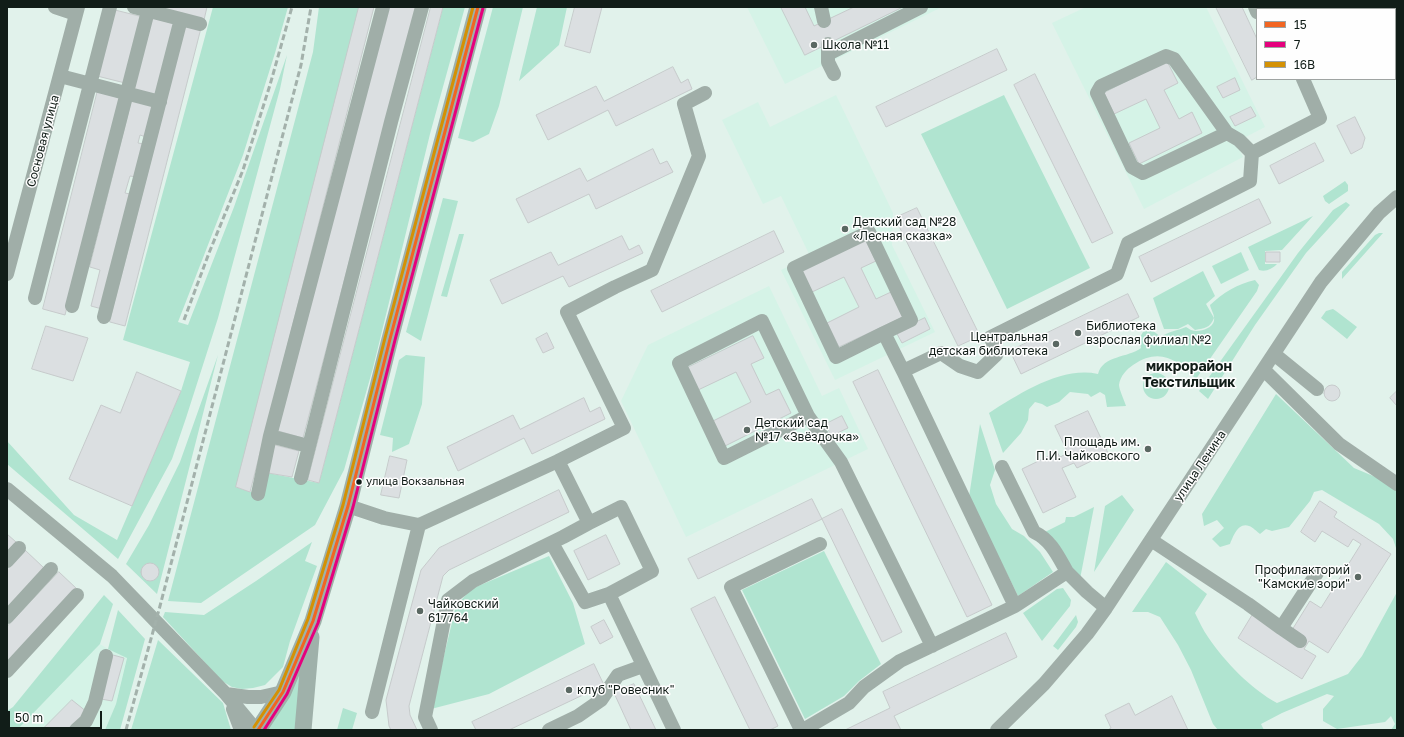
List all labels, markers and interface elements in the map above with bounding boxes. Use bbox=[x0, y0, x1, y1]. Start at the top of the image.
legend bbox=[1256, 8, 1396, 80]
text: 15 bbox=[1294, 17, 1307, 32]
text: 7 bbox=[1294, 37, 1300, 52]
place label: Школа №11 bbox=[822, 38, 889, 52]
marker: Школа №11 bbox=[809, 40, 819, 50]
text: 16В bbox=[1294, 57, 1315, 72]
street label: Сосновая улица bbox=[24, 93, 62, 189]
place label: Детский сад №28 «Лесная сказка» bbox=[853, 215, 956, 243]
marker: Детский сад №28 «Лесная сказка» bbox=[840, 224, 850, 234]
place label: Библиотека взрослая филиал №2 bbox=[1086, 319, 1211, 347]
marker: Библиотека взрослая филиал №2 bbox=[1073, 328, 1083, 338]
place label: Центральная детская библиотека bbox=[929, 330, 1048, 358]
marker: Центральная детская библиотека bbox=[1051, 339, 1061, 349]
district label: микрорайон Текстильщик bbox=[1143, 359, 1235, 392]
place label: Детский сад №17 «Звёздочка» bbox=[755, 416, 859, 444]
marker: Детский сад №17 «Звёздочка» bbox=[742, 425, 752, 435]
street label: улица Ленина bbox=[1171, 428, 1229, 504]
place label: Площадь им. П.И. Чайковского bbox=[1036, 435, 1140, 463]
marker: Площадь им. П.И. Чайковского bbox=[1143, 444, 1153, 454]
place label: улица Вокзальная bbox=[366, 475, 465, 489]
marker: улица Вокзальная bbox=[354, 477, 364, 487]
place label: Профилакторий "Камские зори" bbox=[1255, 563, 1350, 591]
marker: Профилакторий "Камские зори" bbox=[1353, 572, 1363, 582]
place label: Чайковский 617764 bbox=[428, 597, 499, 625]
marker: Чайковский 617764 bbox=[415, 606, 425, 616]
place label: клуб "Ровесник" bbox=[577, 683, 674, 697]
marker: клуб "Ровесник" bbox=[564, 685, 574, 695]
scale bar bbox=[10, 703, 104, 729]
text: 50 m bbox=[15, 710, 43, 725]

